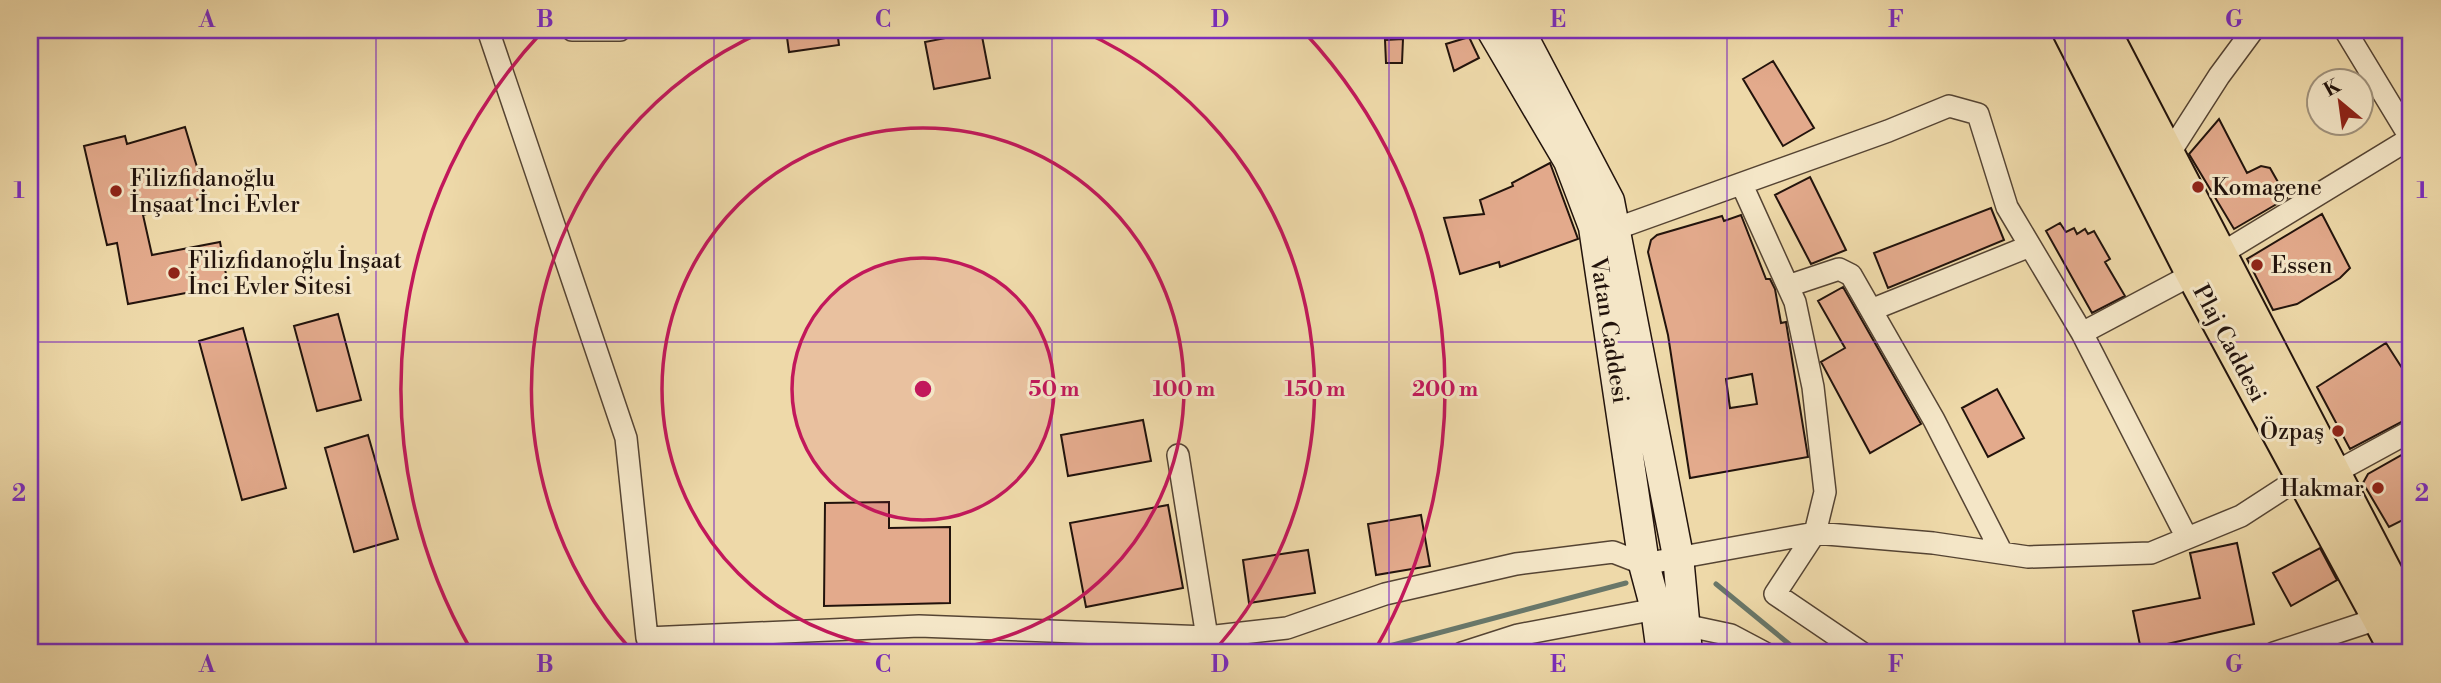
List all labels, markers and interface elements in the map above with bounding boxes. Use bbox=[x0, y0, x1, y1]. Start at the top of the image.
text: A bbox=[198, 6, 216, 34]
text: B bbox=[536, 6, 554, 34]
text: C bbox=[875, 6, 891, 34]
text: D bbox=[1211, 6, 1229, 34]
text: E bbox=[1550, 6, 1566, 34]
text: F bbox=[1888, 6, 1904, 34]
text: G bbox=[2225, 6, 2243, 34]
north arrow bbox=[2304, 66, 2374, 136]
text: K bbox=[2320, 73, 2345, 102]
place label: Filizfidanoğlu İnşaat İnci Evler bbox=[130, 165, 300, 219]
place label: Komagene bbox=[2212, 174, 2322, 202]
text: 1 bbox=[13, 177, 25, 205]
text: 1 bbox=[2416, 177, 2428, 205]
marker: Komagene bbox=[2190, 179, 2206, 195]
marker: Filizfidanoğlu İnşaat İnci Evler bbox=[108, 183, 124, 199]
place label: Filizfidanoğlu İnşaat İnci Evler Sitesi bbox=[188, 245, 402, 301]
place label: Essen bbox=[2271, 252, 2333, 280]
street label: Vatan Caddesi bbox=[1583, 254, 1634, 405]
marker: Essen bbox=[2249, 257, 2265, 273]
marker: Filizfidanoğlu İnşaat İnci Evler Sitesi bbox=[166, 265, 182, 281]
street label: Plaj Caddesi bbox=[2186, 280, 2272, 407]
centre of rings bbox=[911, 377, 935, 401]
text: 50 m bbox=[1029, 377, 1079, 403]
text: 100 m bbox=[1153, 377, 1215, 403]
text: 150 m bbox=[1285, 377, 1345, 403]
text: 200 m bbox=[1412, 377, 1478, 403]
place label: Özpaş bbox=[2260, 416, 2324, 446]
marker: Özpaş bbox=[2330, 423, 2346, 439]
place label: Hakmar bbox=[2280, 475, 2364, 503]
text: 2 bbox=[12, 480, 26, 508]
marker: Hakmar bbox=[2370, 480, 2386, 496]
text: 2 bbox=[2415, 480, 2429, 508]
text: A bbox=[198, 651, 216, 679]
text: B bbox=[536, 651, 554, 679]
text: C bbox=[875, 651, 891, 679]
text: D bbox=[1211, 651, 1229, 679]
text: E bbox=[1550, 651, 1566, 679]
text: F bbox=[1888, 651, 1904, 679]
text: G bbox=[2225, 651, 2243, 679]

